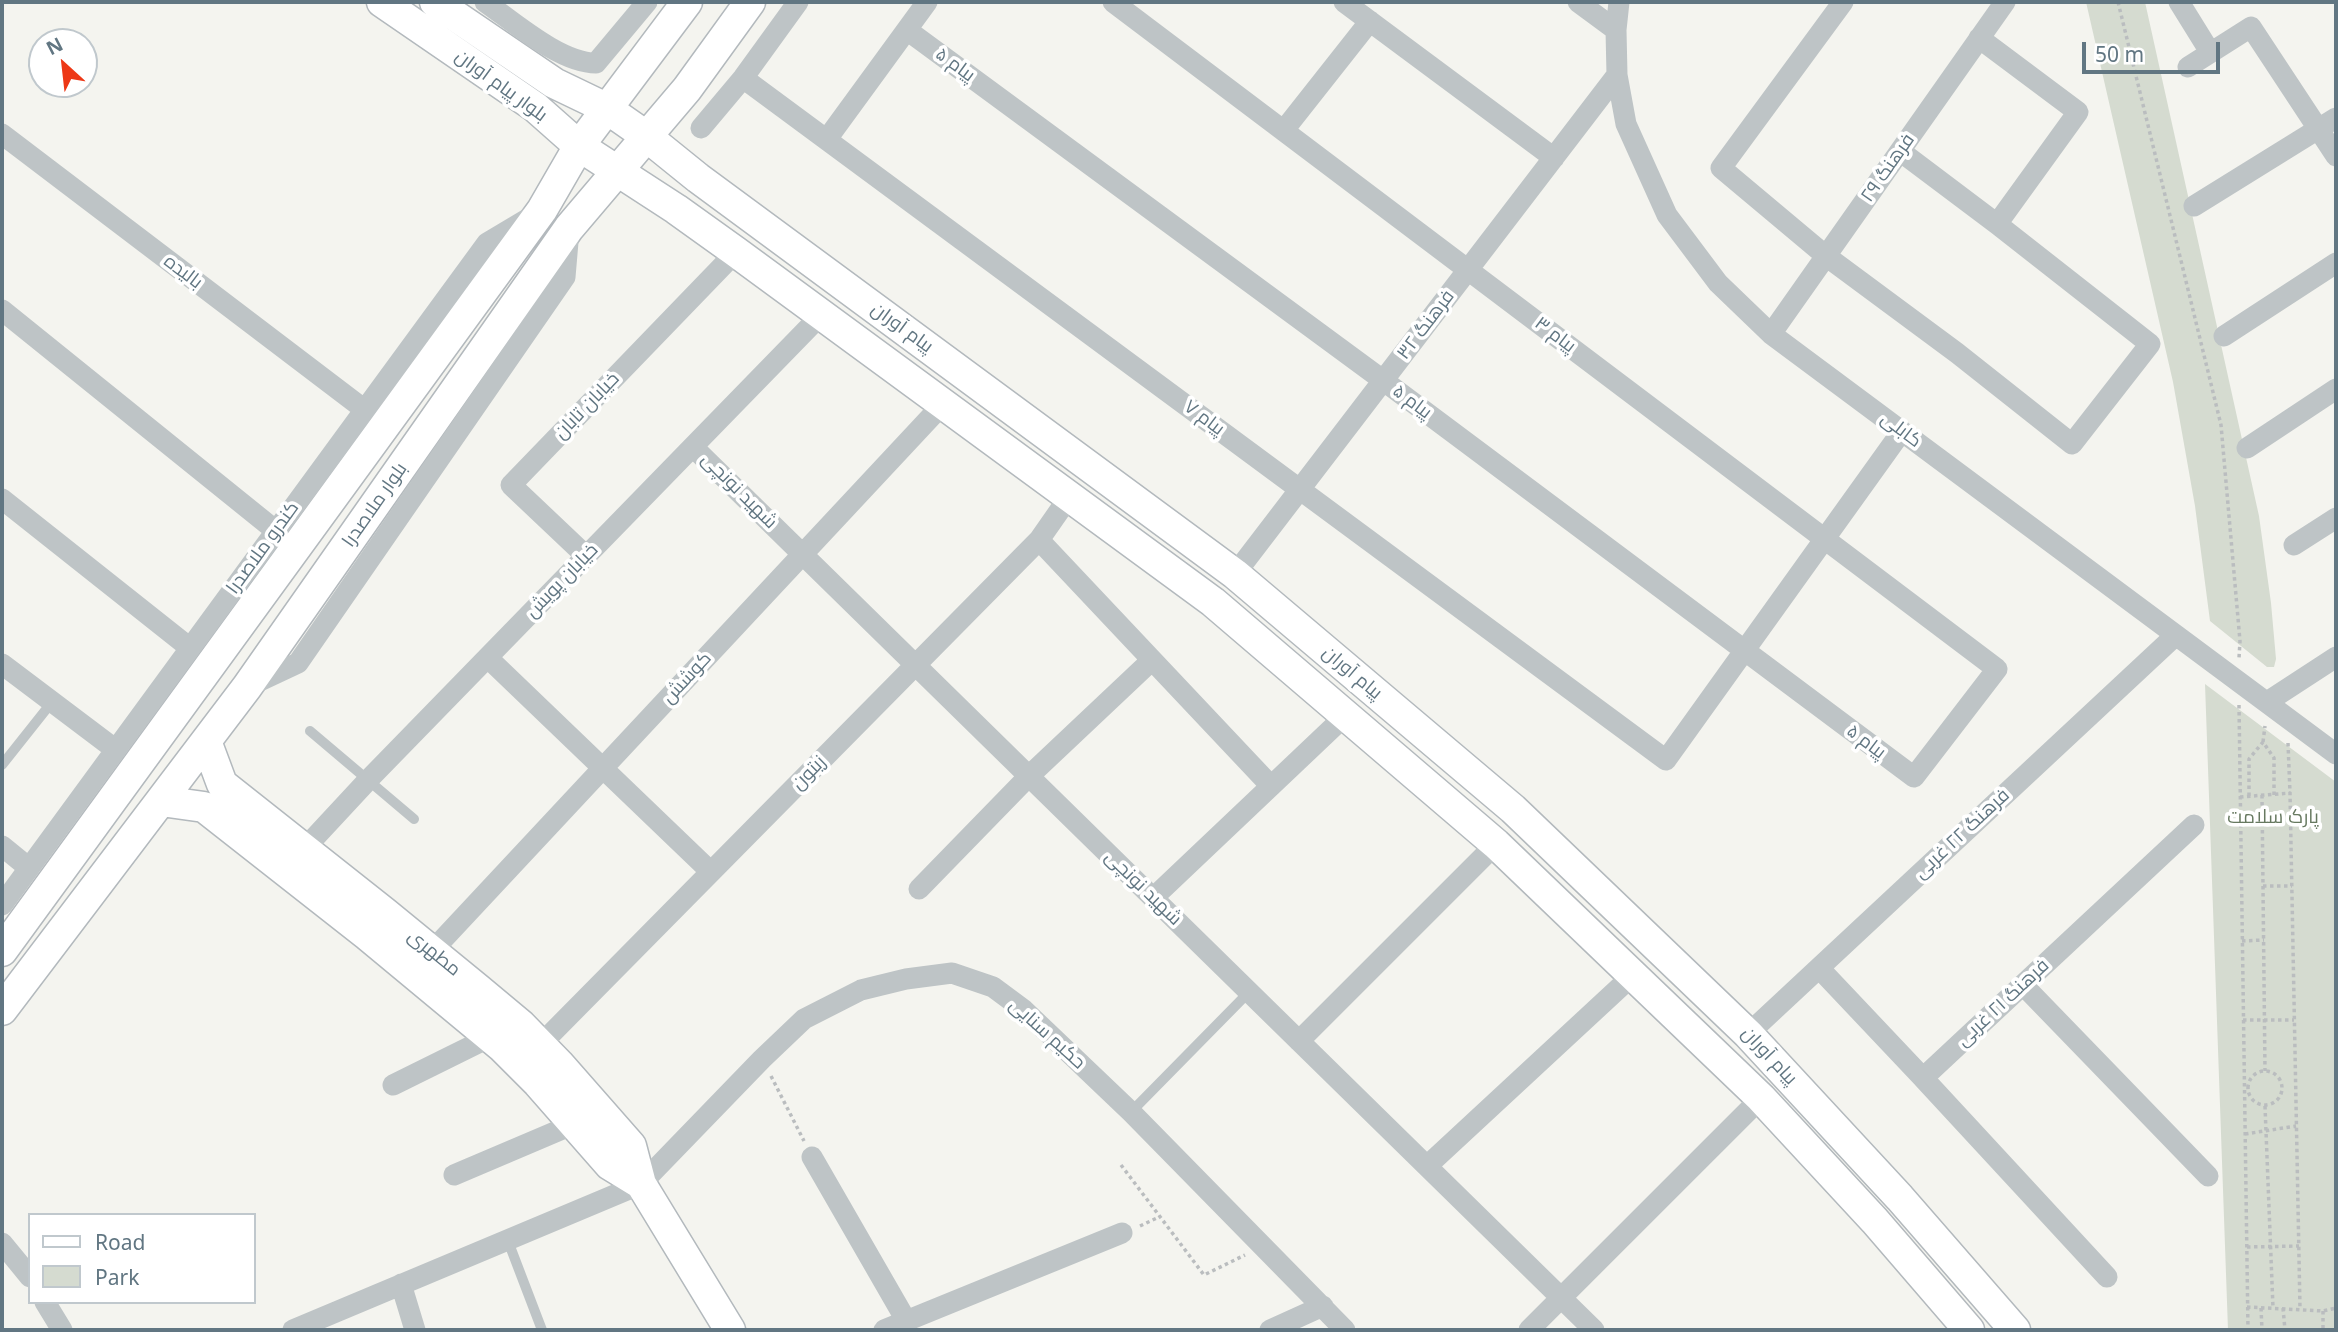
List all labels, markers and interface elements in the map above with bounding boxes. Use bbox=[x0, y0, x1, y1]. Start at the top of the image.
north arrow bbox=[28, 28, 98, 98]
scale bar bbox=[2086, 28, 2224, 72]
text: N bbox=[42, 31, 67, 61]
text: 50 m bbox=[2095, 40, 2144, 68]
street label: پیام ۵ bbox=[931, 43, 979, 87]
street label: بلوار پیام آوران bbox=[451, 45, 551, 127]
street label: فرهنگ ۲۹ bbox=[1856, 129, 1920, 207]
street label: بالیده bbox=[159, 250, 207, 294]
street label: فرهنگ ۳۲ bbox=[1392, 286, 1460, 364]
street label: پیام آوران bbox=[866, 298, 938, 358]
street label: پیام ۳ bbox=[1530, 312, 1580, 358]
street label: خیابان تابان bbox=[550, 368, 624, 444]
street label: پیام ۵ bbox=[1388, 380, 1436, 424]
street label: پیام ۷ bbox=[1179, 395, 1229, 441]
street label: کابلی bbox=[1876, 407, 1926, 453]
street label: شهید نونچی bbox=[696, 448, 782, 534]
street label: بلوار ملاصدرا bbox=[338, 458, 412, 552]
street label: کندرو ملاصدرا bbox=[222, 497, 304, 599]
street label: خیابان پویش bbox=[521, 539, 603, 623]
street label: پیام آوران bbox=[1317, 641, 1387, 705]
street label: کوشش bbox=[657, 647, 717, 709]
street label: پیام ۵ bbox=[1842, 720, 1890, 764]
street label: زیتون bbox=[787, 751, 831, 795]
street label: فرهنگ ۲۲ غربی bbox=[1910, 784, 2014, 884]
park label: پارک سلامت bbox=[2227, 807, 2319, 829]
street label: شهید نونچی bbox=[1100, 846, 1186, 930]
street label: مطهری bbox=[403, 925, 465, 981]
street label: فرهنگ ۲۱ غربی bbox=[1952, 954, 2054, 1052]
street label: حکیم سنایی bbox=[1004, 994, 1090, 1074]
street label: پیام آوران bbox=[1736, 1022, 1802, 1090]
legend bbox=[28, 1213, 256, 1304]
text: Road bbox=[95, 1228, 145, 1256]
text: Park bbox=[95, 1263, 139, 1291]

